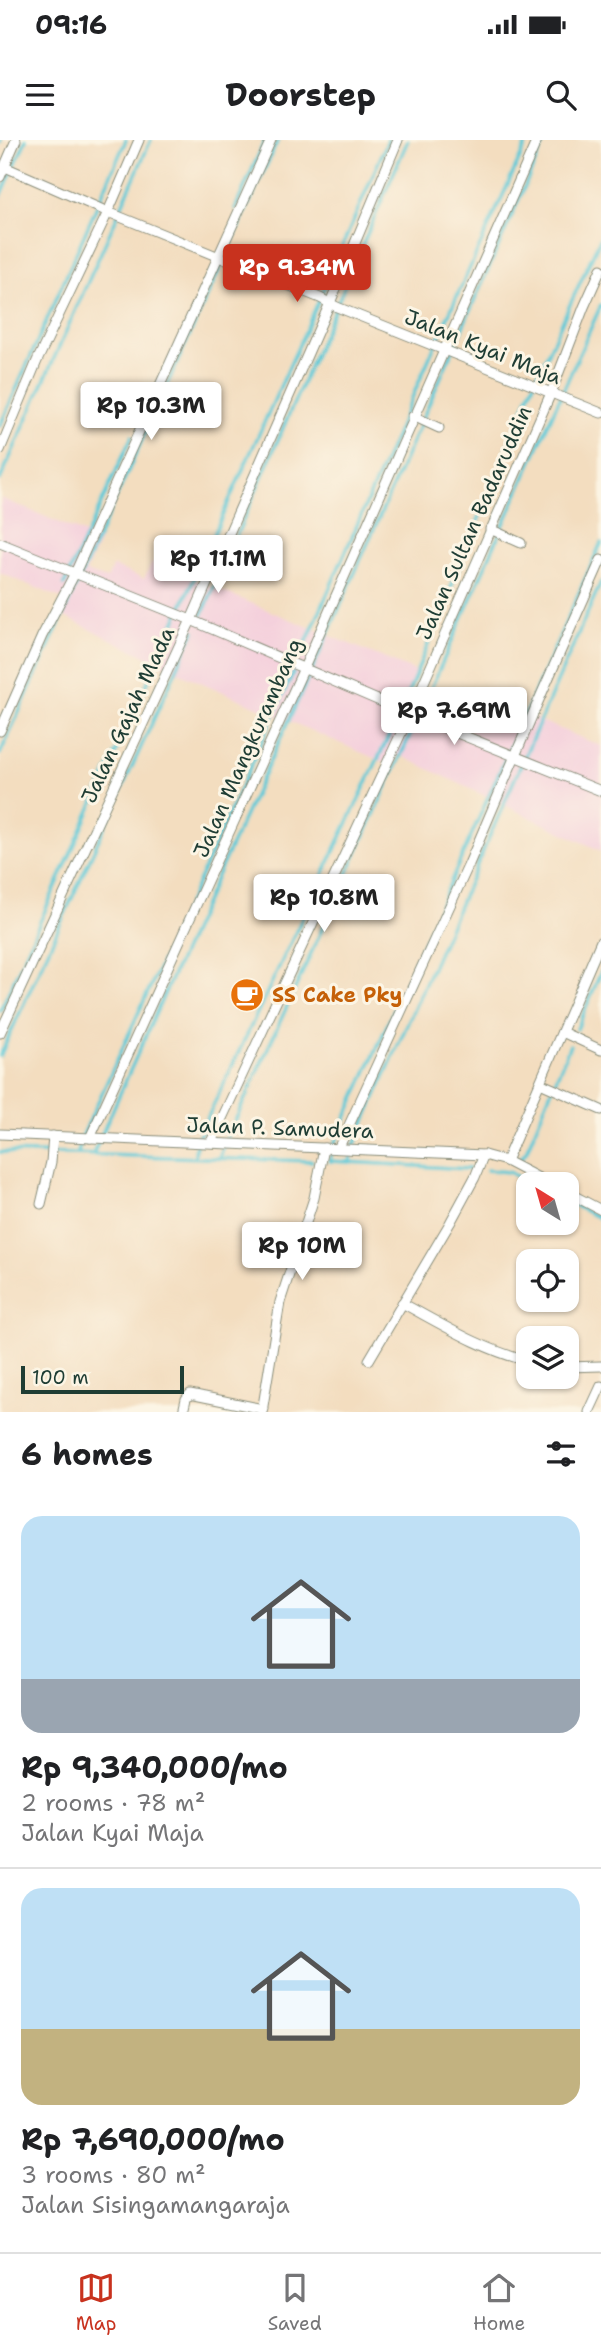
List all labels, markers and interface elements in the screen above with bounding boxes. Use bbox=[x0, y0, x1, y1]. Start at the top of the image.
text: 09:16 bbox=[35, 7, 107, 42]
text: Doorstep bbox=[225, 73, 376, 116]
icon: menu bbox=[21, 76, 59, 114]
icon: search bbox=[542, 76, 580, 114]
pin: Rp 9.34M bbox=[225, 244, 369, 304]
text: Rp 9.34M bbox=[239, 252, 355, 282]
street label: Jalan Kyai Maja bbox=[400, 303, 566, 391]
pin: Rp 10.3M bbox=[79, 383, 223, 442]
text: Rp 10.3M bbox=[96, 390, 206, 420]
street label: Jalan Sultan Badaruddin bbox=[410, 401, 538, 644]
pin: Rp 11.1M bbox=[146, 536, 290, 595]
text: Rp 11.1M bbox=[170, 543, 266, 573]
street label: Jalan Gajah Mada bbox=[75, 622, 181, 808]
street label: Jalan Mangkurambang bbox=[187, 634, 309, 862]
pin: Rp 7.69M bbox=[382, 688, 526, 747]
text: Rp 7.69M bbox=[397, 695, 511, 725]
pin: Rp 10.8M bbox=[252, 874, 396, 934]
text: Rp 10.8M bbox=[269, 882, 379, 912]
cafe icon: SS Cake Pky bbox=[228, 976, 266, 1014]
place label: SS Cake Pky bbox=[272, 981, 402, 1009]
street label: Jalan P. Samudera bbox=[186, 1111, 374, 1145]
north arrow bbox=[516, 1172, 579, 1236]
map controls bbox=[516, 1172, 579, 1389]
pin: Rp 10M bbox=[245, 1222, 359, 1282]
text: Rp 10M bbox=[258, 1230, 346, 1260]
button: locate bbox=[516, 1249, 579, 1312]
button: layers bbox=[516, 1326, 579, 1389]
scale bar bbox=[21, 1363, 184, 1395]
text: 100 m bbox=[32, 1365, 89, 1390]
text: 6 homes bbox=[21, 1434, 153, 1475]
icon: filters bbox=[542, 1435, 580, 1473]
icon: home bbox=[238, 1561, 364, 1687]
text: Rp 9,340,000/mo bbox=[21, 1747, 288, 1788]
text: 2 rooms · 78 m² bbox=[21, 1788, 205, 1818]
text: Jalan Kyai Maja bbox=[21, 1818, 204, 1848]
icon: home bbox=[238, 1933, 364, 2059]
text: Rp 7,690,000/mo bbox=[21, 2119, 285, 2160]
text: 3 rooms · 80 m² bbox=[21, 2160, 206, 2190]
text: Jalan Sisingamangaraja bbox=[21, 2190, 290, 2220]
tab: Map bbox=[76, 2269, 116, 2336]
tab: Saved bbox=[268, 2269, 322, 2336]
tab: Home bbox=[473, 2269, 525, 2336]

